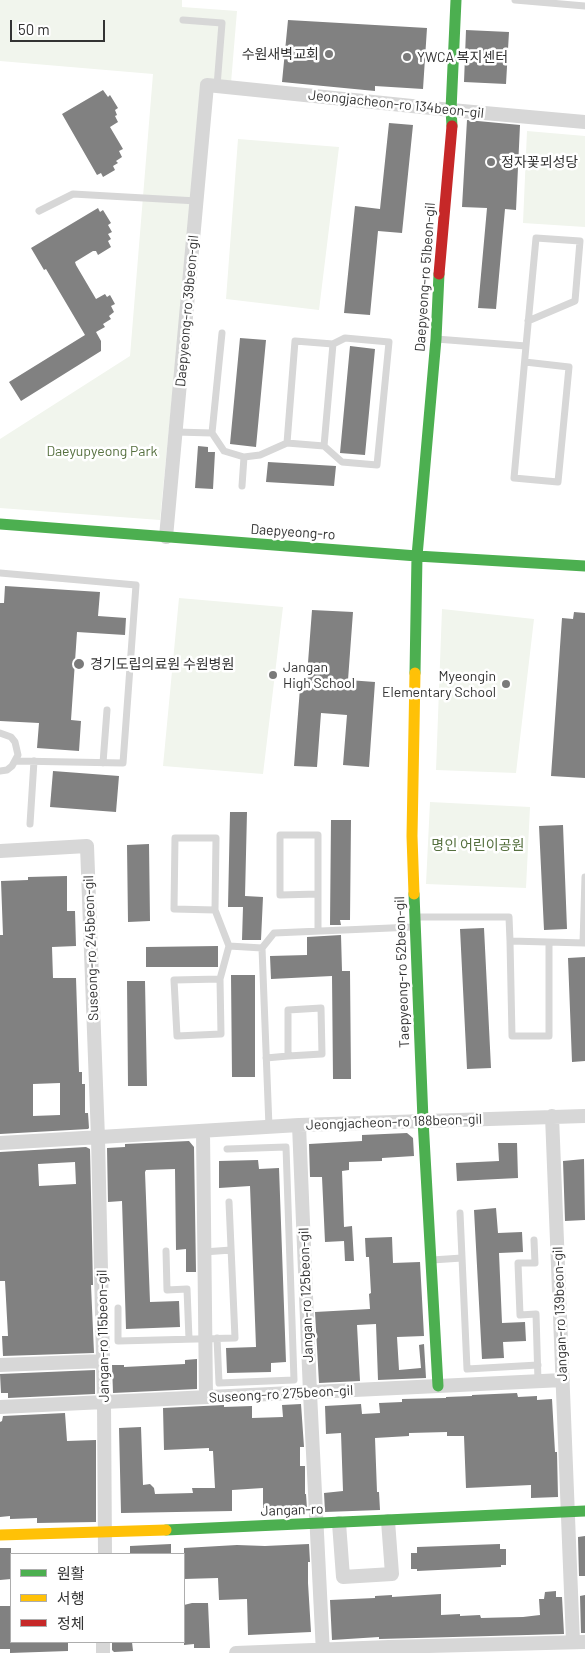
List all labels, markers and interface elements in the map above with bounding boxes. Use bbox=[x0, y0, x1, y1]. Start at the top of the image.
scale bar bbox=[12, 10, 108, 42]
text: 50 m bbox=[18, 20, 50, 38]
place label: 수원새벽교회 bbox=[242, 46, 319, 62]
marker: 수원새벽교회 bbox=[323, 48, 335, 60]
place label: YWCA 복지센터 bbox=[417, 49, 508, 65]
marker: YWCA 복지센터 bbox=[401, 51, 413, 63]
street label: Jeongjacheon-ro 134beon-gil bbox=[307, 86, 485, 122]
place label: 정자꽃뫼성당 bbox=[501, 154, 578, 170]
marker: 정자꽃뫼성당 bbox=[485, 156, 497, 168]
street label: Daepyeong-ro 51beon-gil bbox=[411, 202, 439, 352]
street label: Daepyeong-ro 39beon-gil bbox=[172, 234, 202, 388]
park label: Daeyupyeong Park bbox=[46, 443, 158, 459]
street label: Daepyeong-ro bbox=[250, 521, 336, 543]
place label: 경기도립의료원 수원병원 bbox=[90, 656, 234, 672]
marker: 경기도립의료원 수원병원 bbox=[72, 657, 86, 671]
place label: Jangan High School bbox=[283, 659, 355, 692]
place label: Myeongin Elementary School bbox=[382, 668, 496, 700]
marker: Jangan High School bbox=[267, 669, 279, 681]
marker: Myeongin Elementary School bbox=[500, 678, 512, 690]
park label: 명인 어린이공원 bbox=[432, 837, 524, 853]
street label: Suseong-ro 245beon-gil bbox=[80, 875, 102, 1021]
street label: Taepyeong-ro 52beon-gil bbox=[391, 896, 413, 1048]
street label: Jeongjacheon-ro 188beon-gil bbox=[306, 1111, 482, 1133]
street label: Jangan-ro 125beon-gil bbox=[295, 1227, 317, 1363]
street label: Jangan-ro 139beon-gil bbox=[549, 1246, 571, 1382]
street label: Jangan-ro 115beon-gil bbox=[93, 1269, 113, 1403]
street label: Suseong-ro 275beon-gil bbox=[208, 1382, 354, 1406]
street label: Jangan-ro bbox=[260, 1501, 324, 1519]
legend bbox=[10, 1553, 185, 1643]
text: 원활 bbox=[57, 1564, 85, 1582]
text: 서행 bbox=[57, 1589, 85, 1607]
text: 정체 bbox=[57, 1614, 85, 1632]

